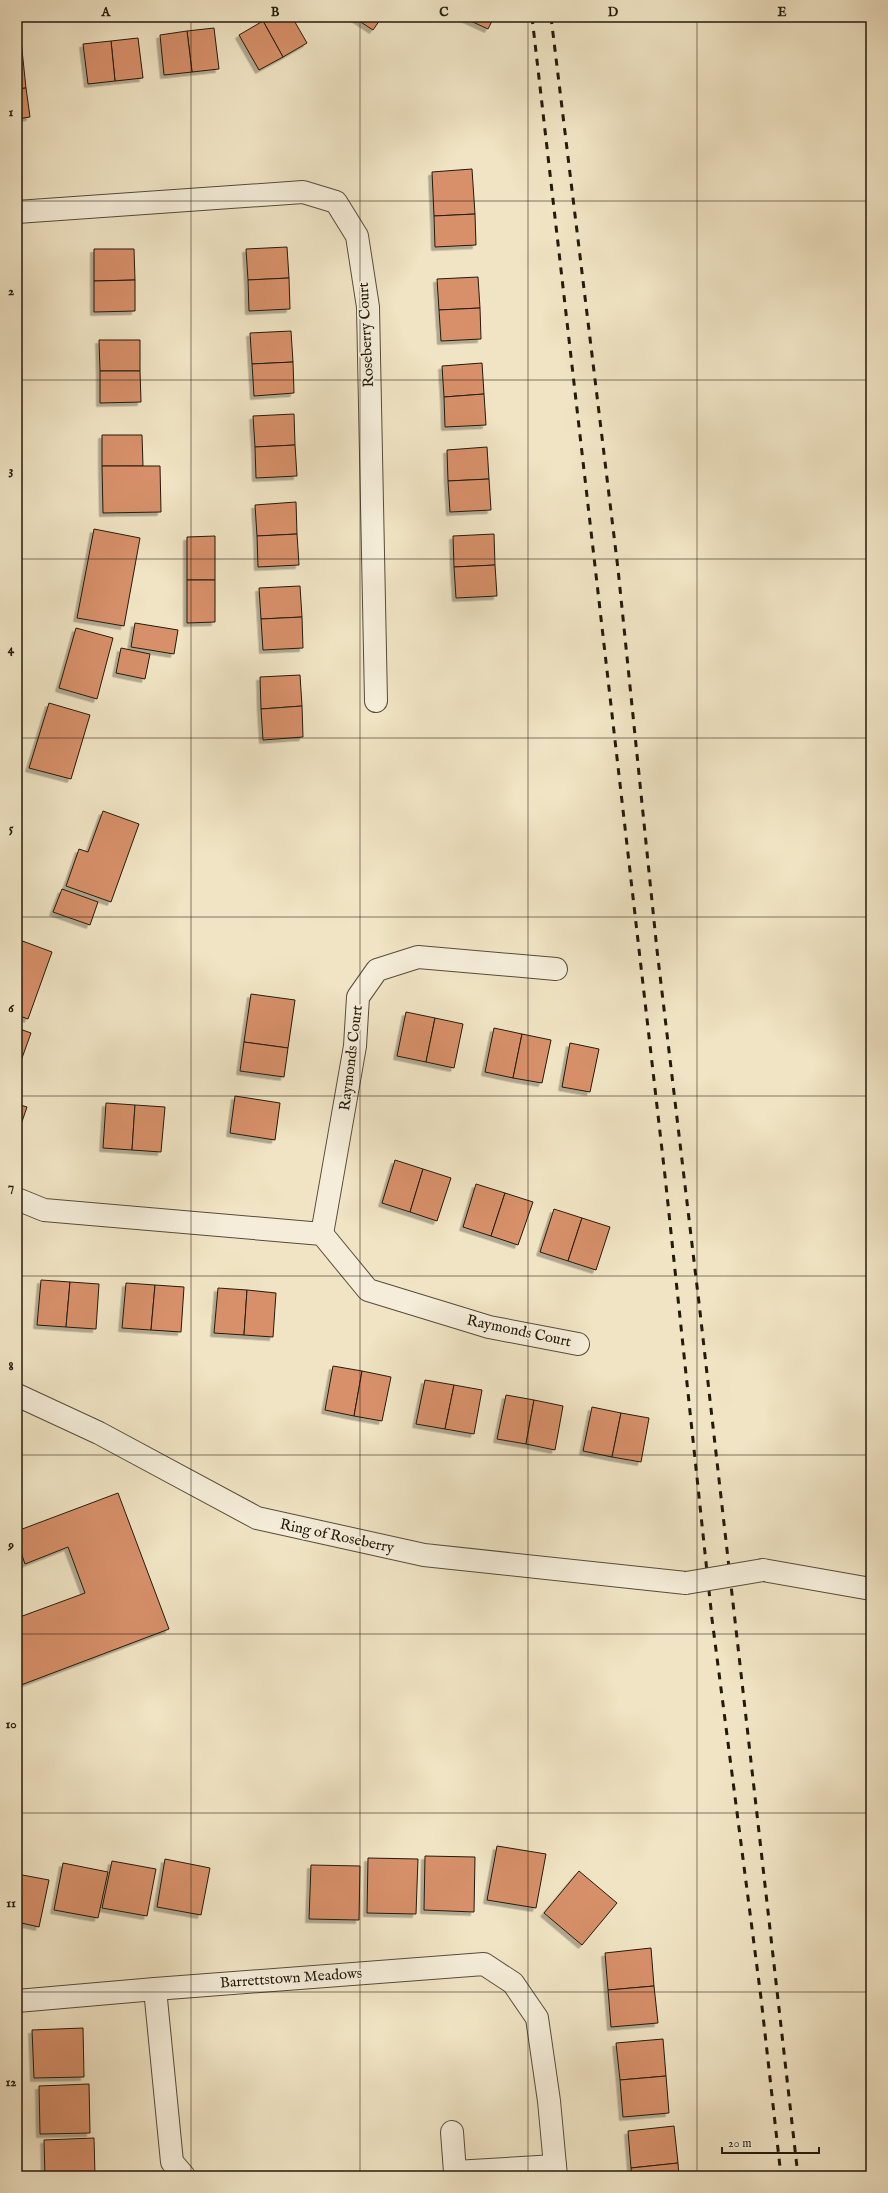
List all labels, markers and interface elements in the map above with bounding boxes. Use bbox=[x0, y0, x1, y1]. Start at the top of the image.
text: A bbox=[101, 4, 112, 21]
text: B bbox=[271, 4, 280, 21]
text: C bbox=[439, 4, 449, 21]
text: D bbox=[608, 4, 619, 21]
text: E bbox=[777, 4, 787, 21]
text: 1 bbox=[9, 104, 14, 121]
street label: Roseberry Court bbox=[354, 282, 378, 388]
text: 2 bbox=[8, 283, 14, 300]
text: 3 bbox=[9, 462, 14, 479]
text: 4 bbox=[8, 641, 15, 658]
text: 5 bbox=[9, 820, 14, 837]
text: 6 bbox=[8, 1000, 14, 1017]
street label: Raymonds Court bbox=[335, 1004, 367, 1112]
text: 7 bbox=[8, 1179, 14, 1196]
street label: Raymonds Court bbox=[465, 1311, 573, 1351]
text: 8 bbox=[8, 1358, 14, 1375]
street label: Ring of Roseberry bbox=[278, 1515, 397, 1558]
text: 9 bbox=[7, 1537, 14, 1554]
text: 10 bbox=[5, 1716, 17, 1733]
text: 11 bbox=[6, 1895, 16, 1912]
street label: Barrettstown Meadows bbox=[219, 1964, 363, 1992]
text: 12 bbox=[6, 2074, 16, 2091]
scale bar bbox=[722, 2129, 819, 2155]
text: 20 m bbox=[728, 2136, 751, 2151]

